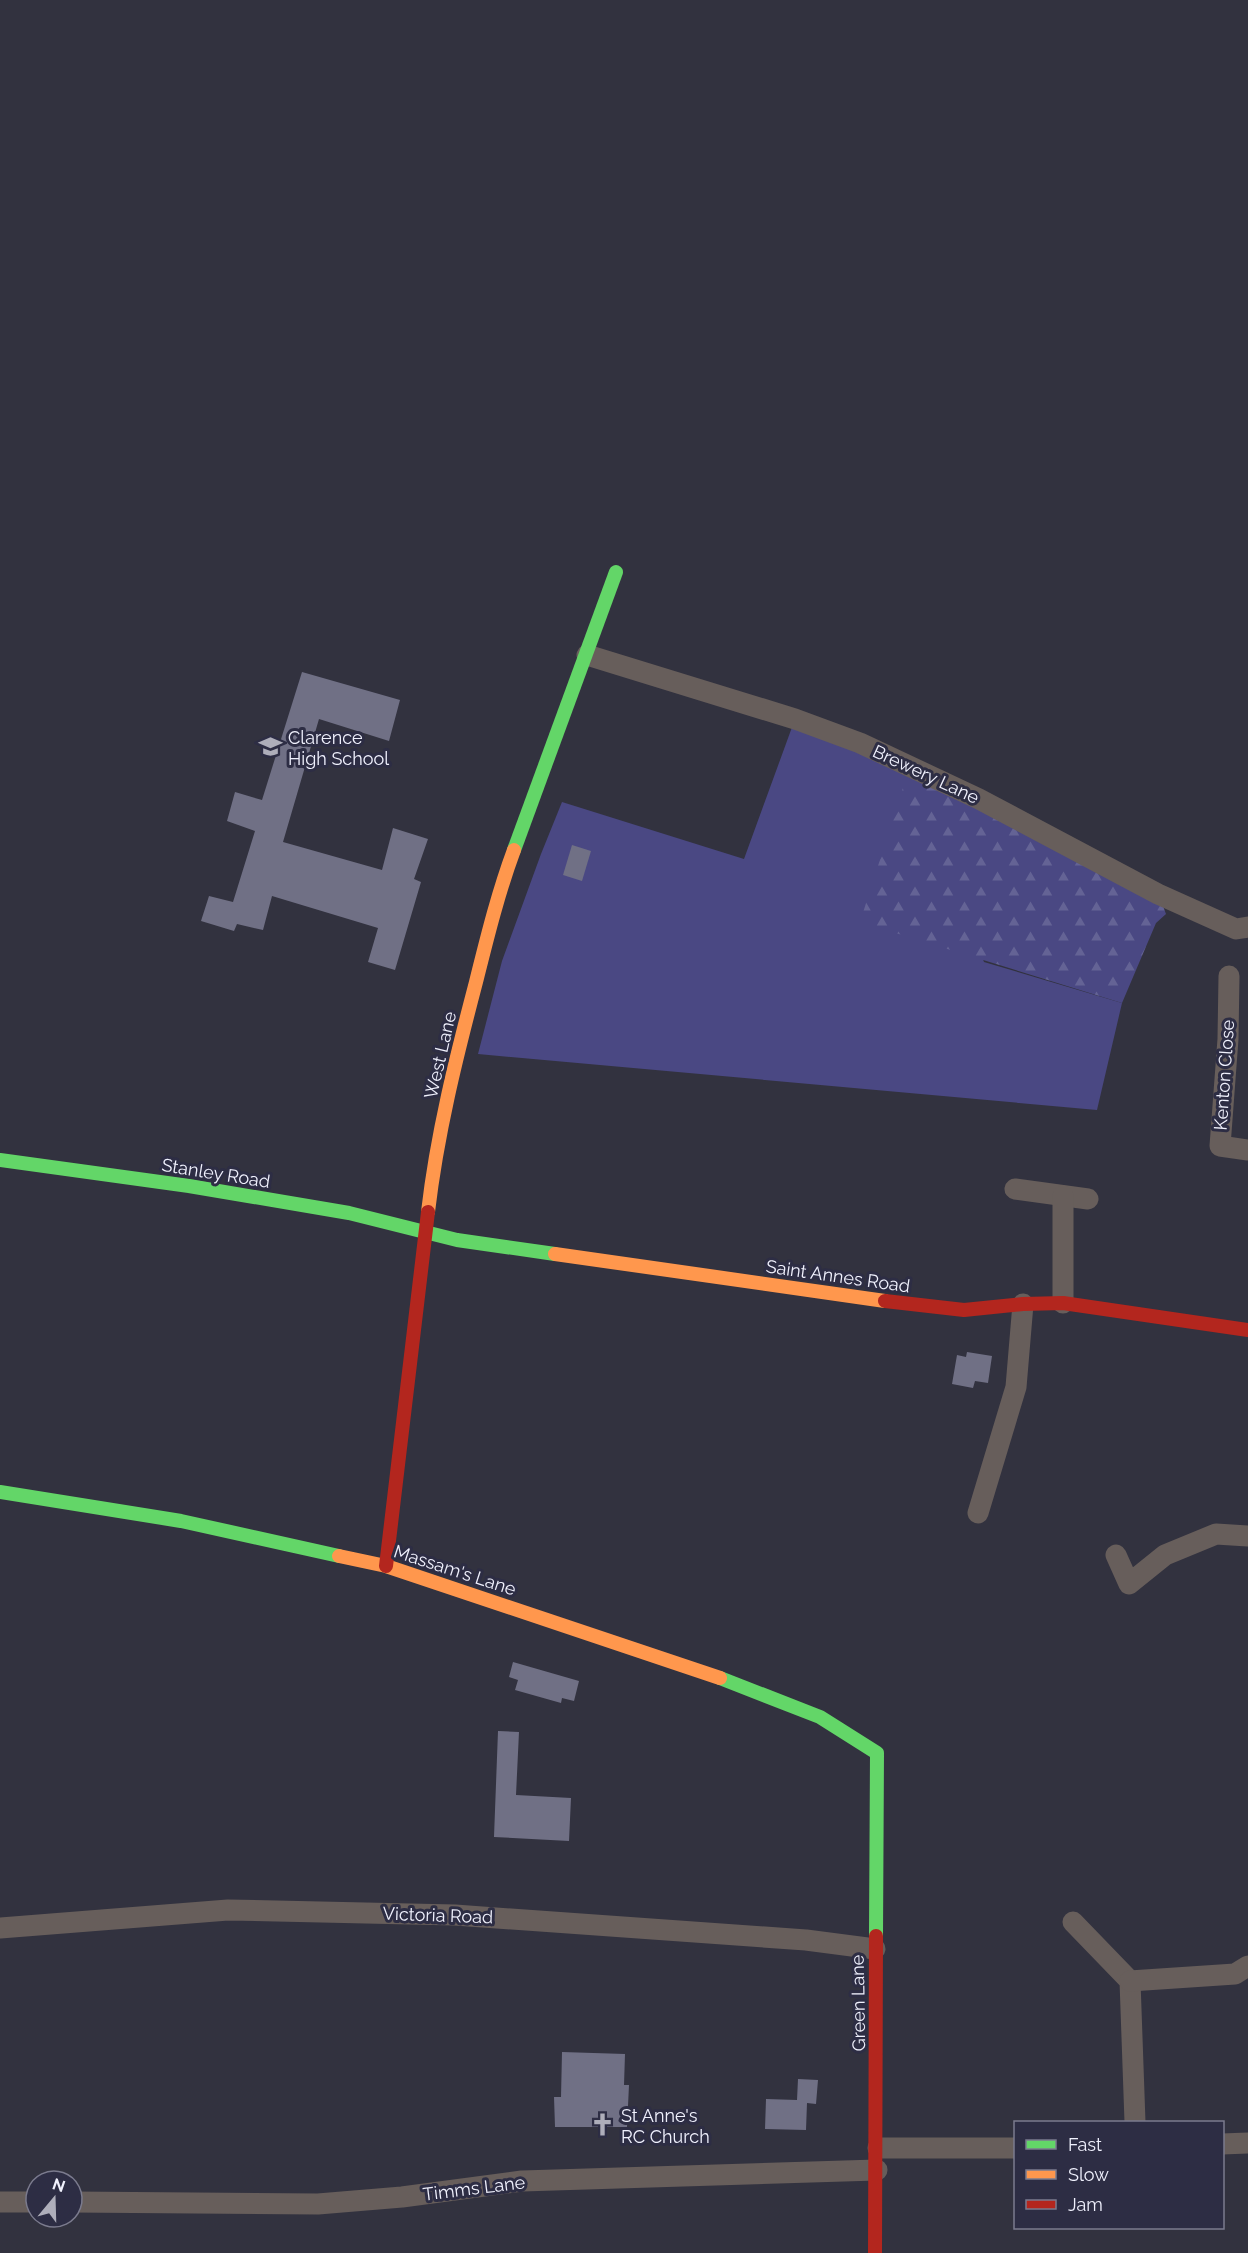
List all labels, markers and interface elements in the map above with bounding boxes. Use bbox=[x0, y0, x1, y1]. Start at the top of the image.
place label: Clarence High School bbox=[288, 727, 389, 769]
school or university icon: Clarence High School bbox=[257, 734, 283, 760]
street label: Brewery Lane bbox=[870, 740, 983, 808]
street label: West Lane bbox=[420, 1009, 460, 1101]
street label: Kenton Close bbox=[1210, 1019, 1238, 1131]
street label: Stanley Road bbox=[160, 1154, 272, 1192]
street label: Saint Annes Road bbox=[765, 1255, 911, 1297]
street label: Massam's Lane bbox=[391, 1540, 519, 1600]
street label: Victoria Road bbox=[382, 1903, 494, 1927]
street label: Green Lane bbox=[847, 1954, 869, 2051]
place label: St Anne's RC Church bbox=[621, 2105, 710, 2147]
church icon: St Anne's RC Church bbox=[590, 2112, 616, 2138]
legend bbox=[1014, 2121, 1224, 2229]
text: Fast bbox=[1068, 2134, 1102, 2155]
text: Slow bbox=[1068, 2164, 1109, 2185]
north arrow bbox=[24, 2169, 84, 2229]
street label: Timms Lane bbox=[422, 2171, 527, 2205]
text: N bbox=[50, 2174, 68, 2196]
text: Jam bbox=[1068, 2194, 1103, 2215]

